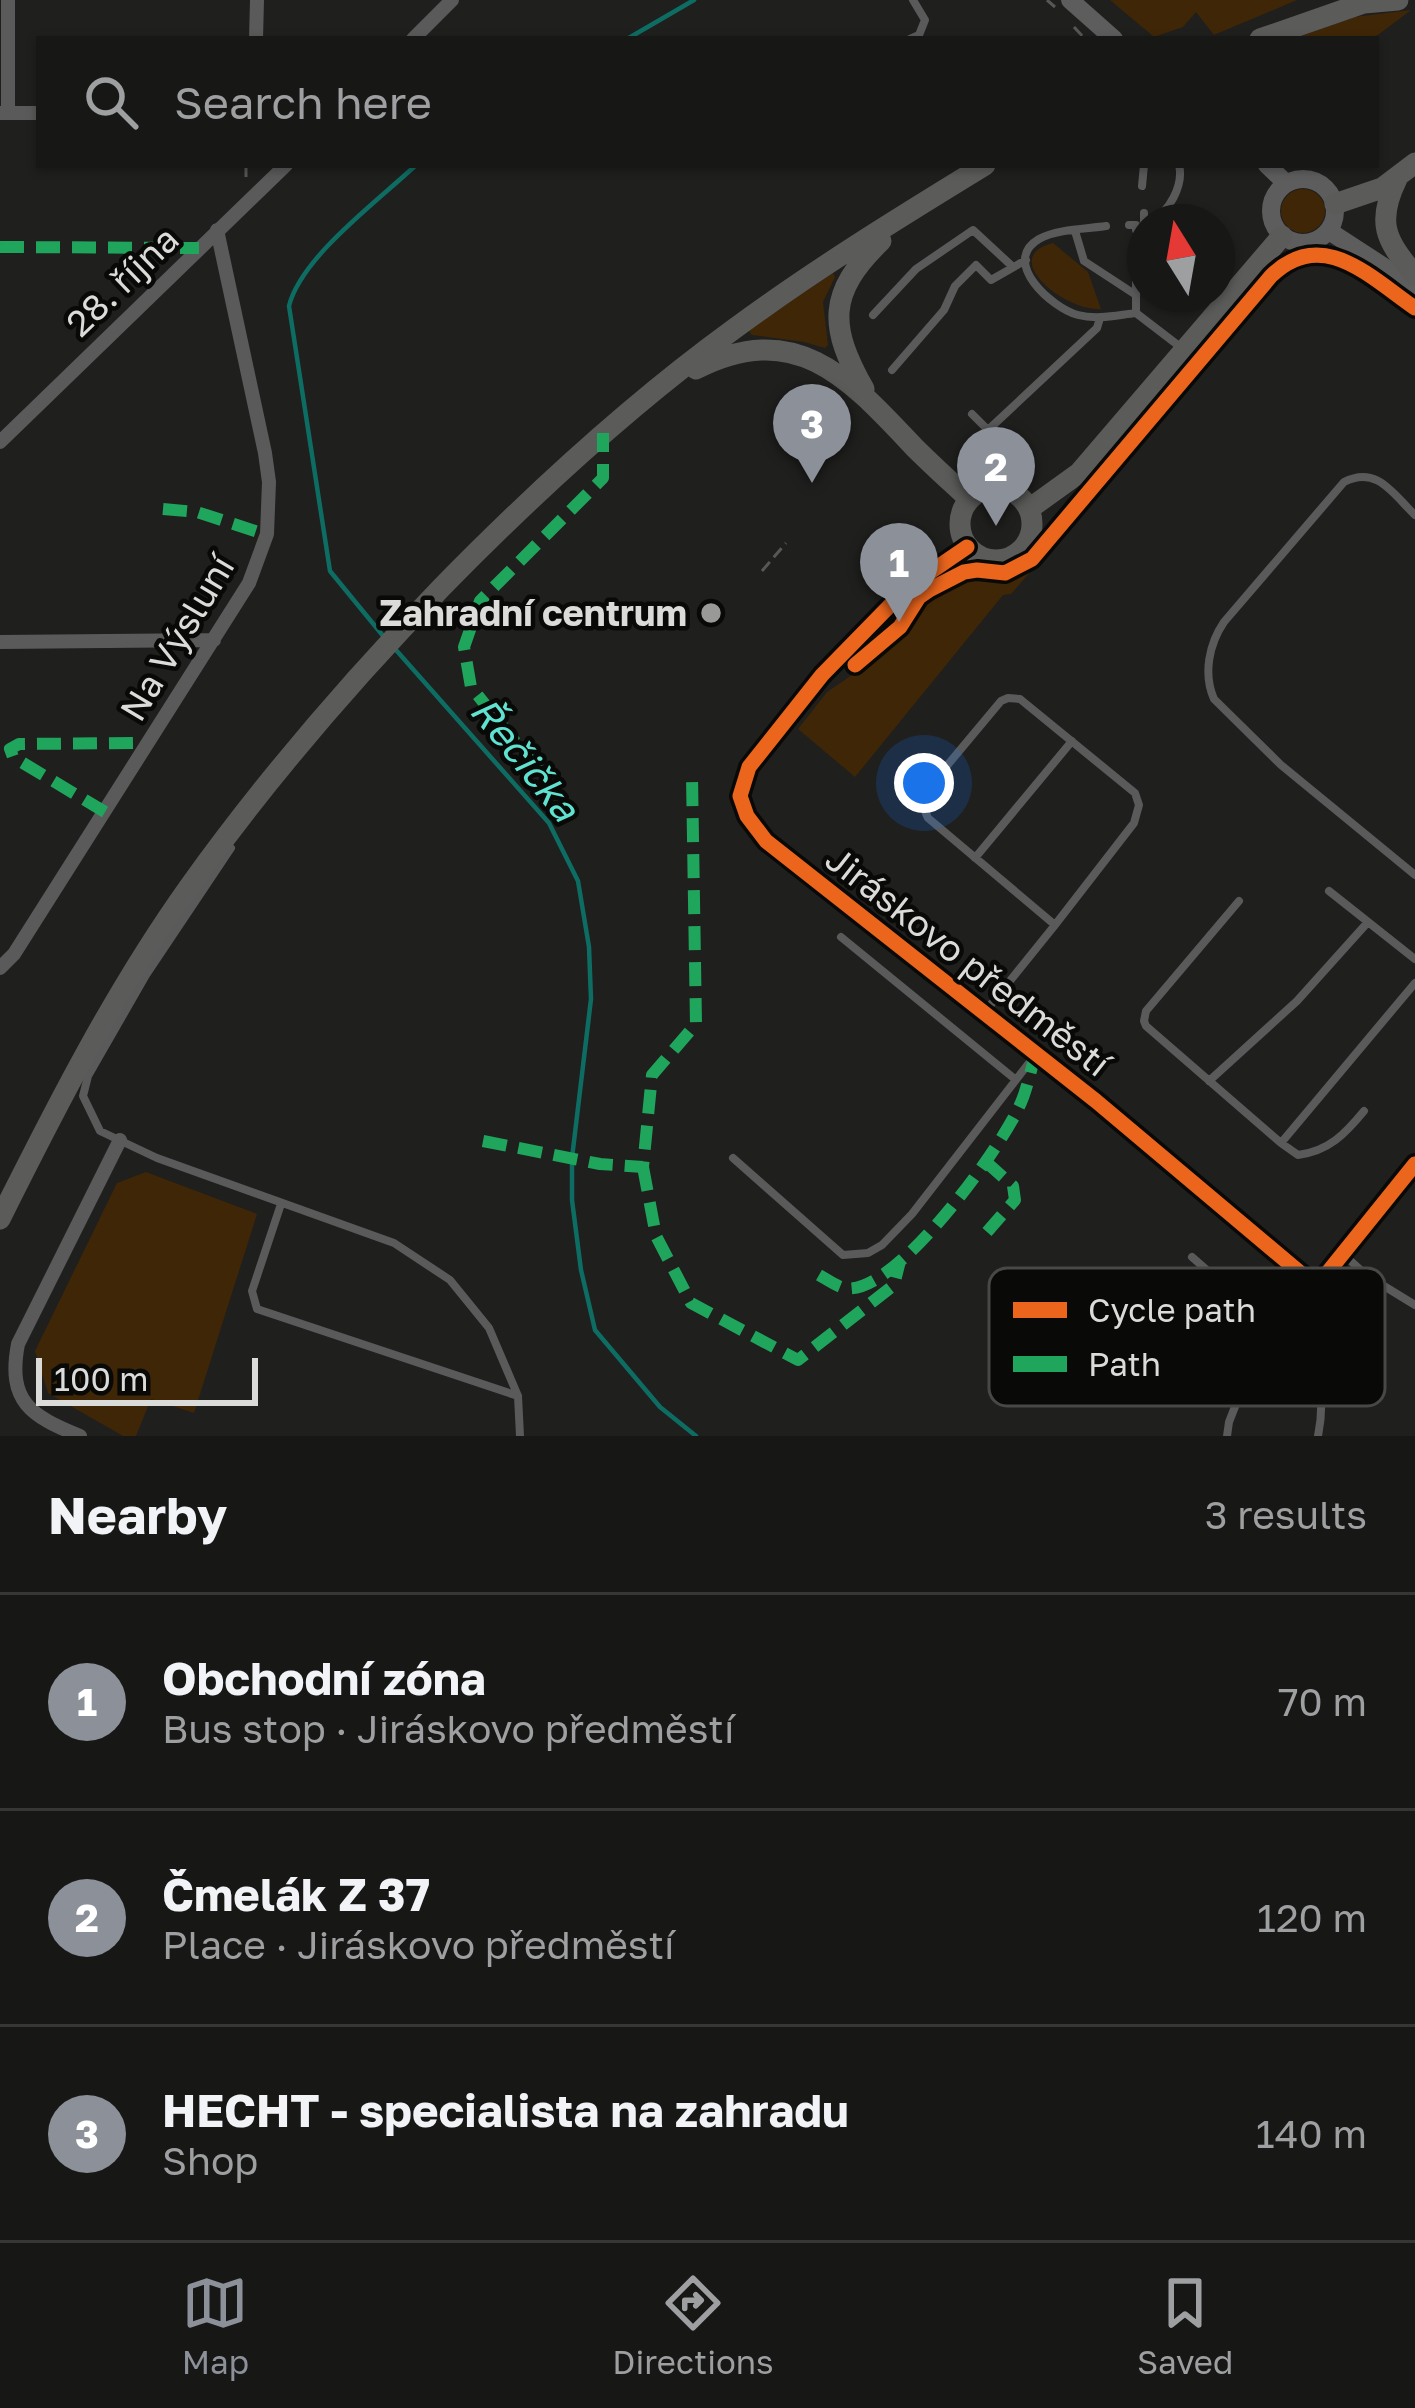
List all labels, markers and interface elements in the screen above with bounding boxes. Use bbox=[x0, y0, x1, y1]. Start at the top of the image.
search box bbox=[36, 36, 1379, 168]
icon: search bbox=[78, 69, 144, 135]
text: Search here bbox=[174, 75, 432, 129]
north arrow bbox=[1127, 204, 1235, 312]
street label: 28. října bbox=[57, 217, 187, 344]
pin: 3 bbox=[773, 384, 851, 483]
pin: 2 bbox=[957, 427, 1035, 526]
pin: 1 bbox=[860, 523, 938, 622]
street label: Na Výsluní bbox=[110, 545, 244, 728]
place label: Zahradní centrum bbox=[379, 591, 687, 634]
marker: Zahradní centrum bbox=[698, 600, 724, 626]
water label: Řečička bbox=[461, 687, 591, 832]
your location bbox=[894, 753, 954, 813]
street label: Jiráskovo předměstí bbox=[818, 836, 1121, 1086]
legend bbox=[989, 1268, 1385, 1406]
text: Cycle path bbox=[1088, 1290, 1256, 1329]
text: Path bbox=[1088, 1344, 1161, 1383]
scale bar bbox=[36, 1352, 258, 1405]
text: 100 m bbox=[54, 1359, 148, 1398]
text: Nearby bbox=[48, 1484, 227, 1545]
text: 3 results bbox=[1205, 1491, 1367, 1538]
text: Obchodní zóna bbox=[162, 1651, 486, 1705]
text: 1 bbox=[77, 1678, 97, 1725]
text: 70 m bbox=[1278, 1678, 1367, 1725]
text: Bus stop · Jiráskovo předměstí bbox=[162, 1705, 734, 1752]
text: Čmelák Z 37 bbox=[162, 1867, 430, 1921]
text: 2 bbox=[75, 1894, 99, 1941]
text: 120 m bbox=[1257, 1894, 1367, 1941]
text: Place · Jiráskovo předměstí bbox=[162, 1921, 675, 1968]
text: HECHT - specialista na zahradu bbox=[162, 2083, 849, 2137]
text: 3 bbox=[75, 2110, 99, 2157]
text: 140 m bbox=[1256, 2110, 1367, 2157]
text: Shop bbox=[162, 2137, 258, 2184]
tab: Map bbox=[182, 2270, 249, 2381]
tab: Directions bbox=[612, 2270, 774, 2381]
tab: Saved bbox=[1137, 2270, 1233, 2381]

